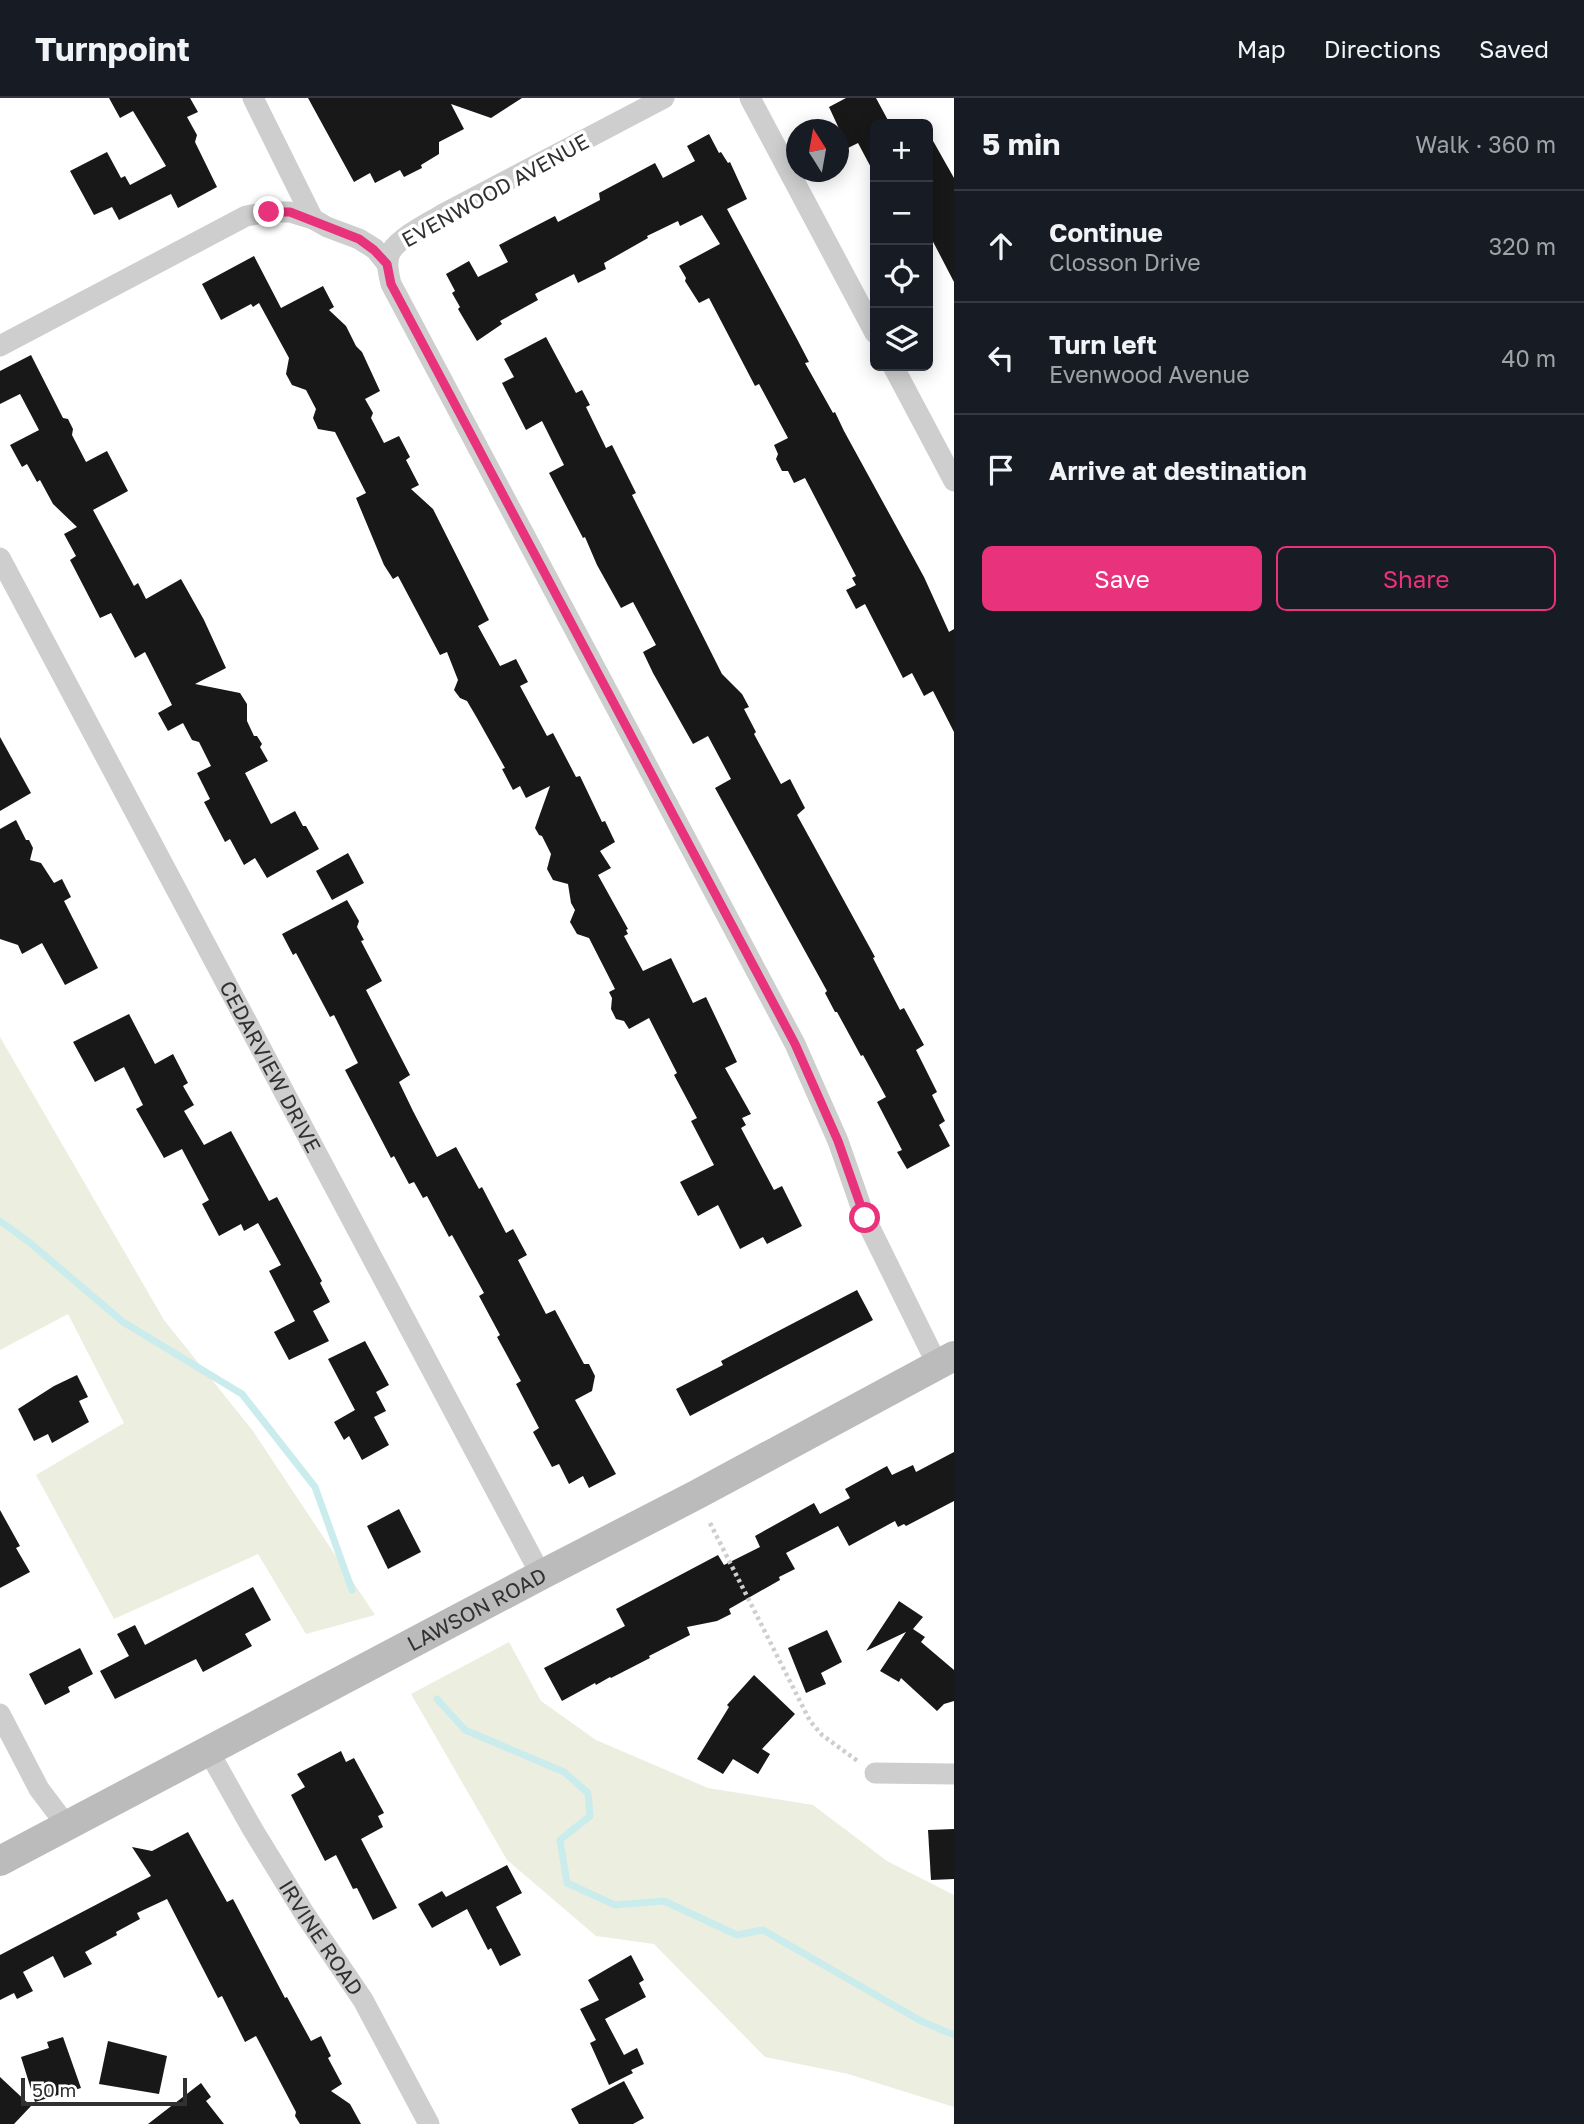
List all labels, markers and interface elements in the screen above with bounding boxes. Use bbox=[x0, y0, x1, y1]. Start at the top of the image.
text: Turnpoint bbox=[35, 29, 190, 68]
text: Map bbox=[1237, 34, 1286, 63]
text: Directions bbox=[1324, 34, 1441, 63]
text: Saved bbox=[1479, 34, 1549, 63]
north arrow bbox=[786, 119, 849, 182]
map controls bbox=[870, 119, 933, 371]
button: + bbox=[870, 119, 933, 182]
text: 5 min bbox=[982, 126, 1060, 162]
street label: EVENWOOD AVENUE bbox=[397, 128, 593, 252]
text: Walk · 360 m bbox=[1415, 130, 1556, 158]
button: − bbox=[870, 182, 933, 245]
route end bbox=[253, 196, 284, 227]
text: Continue bbox=[1049, 217, 1163, 248]
icon: ahead bbox=[982, 227, 1020, 265]
text: 320 m bbox=[1489, 232, 1556, 260]
button: locate bbox=[870, 245, 933, 308]
text: Closson Drive bbox=[1049, 248, 1201, 276]
button: layers bbox=[870, 308, 933, 371]
text: Turn left bbox=[1049, 329, 1157, 360]
icon: left bbox=[982, 339, 1020, 377]
text: 40 m bbox=[1502, 344, 1556, 372]
text: Evenwood Avenue bbox=[1049, 360, 1250, 388]
icon: arrive bbox=[982, 451, 1020, 489]
text: Arrive at destination bbox=[1049, 455, 1307, 486]
button: Save bbox=[982, 546, 1262, 611]
button: Share bbox=[1276, 546, 1556, 611]
street label: CEDARVIEW DRIVE bbox=[214, 976, 327, 1157]
route start bbox=[849, 1202, 880, 1233]
street label: LAWSON ROAD bbox=[402, 1562, 551, 1657]
street label: IRVINE ROAD bbox=[274, 1875, 369, 2000]
scale bar bbox=[21, 2075, 187, 2107]
text: 50 m bbox=[32, 2078, 76, 2101]

